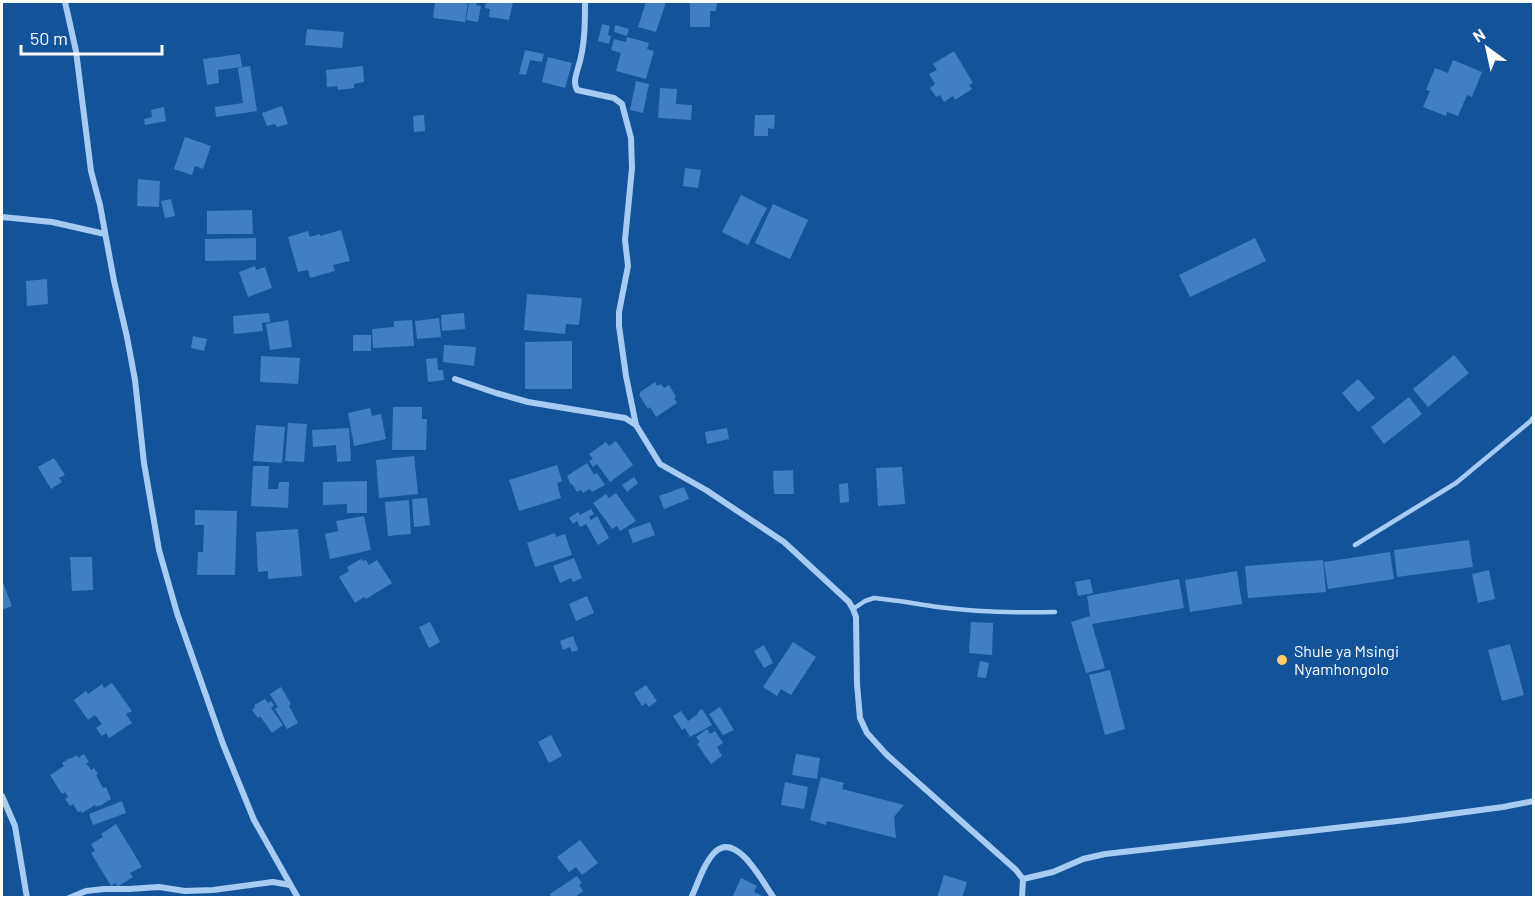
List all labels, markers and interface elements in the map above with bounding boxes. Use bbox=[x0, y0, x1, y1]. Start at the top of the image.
scale bar bbox=[21, 18, 162, 56]
north arrow bbox=[1457, 18, 1517, 78]
text: N bbox=[1469, 24, 1488, 46]
text: 50 m bbox=[30, 27, 68, 49]
place label: Shule ya Msingi Nyamhongolo bbox=[1294, 641, 1399, 678]
marker: Shule ya Msingi Nyamhongolo bbox=[1275, 653, 1289, 667]

